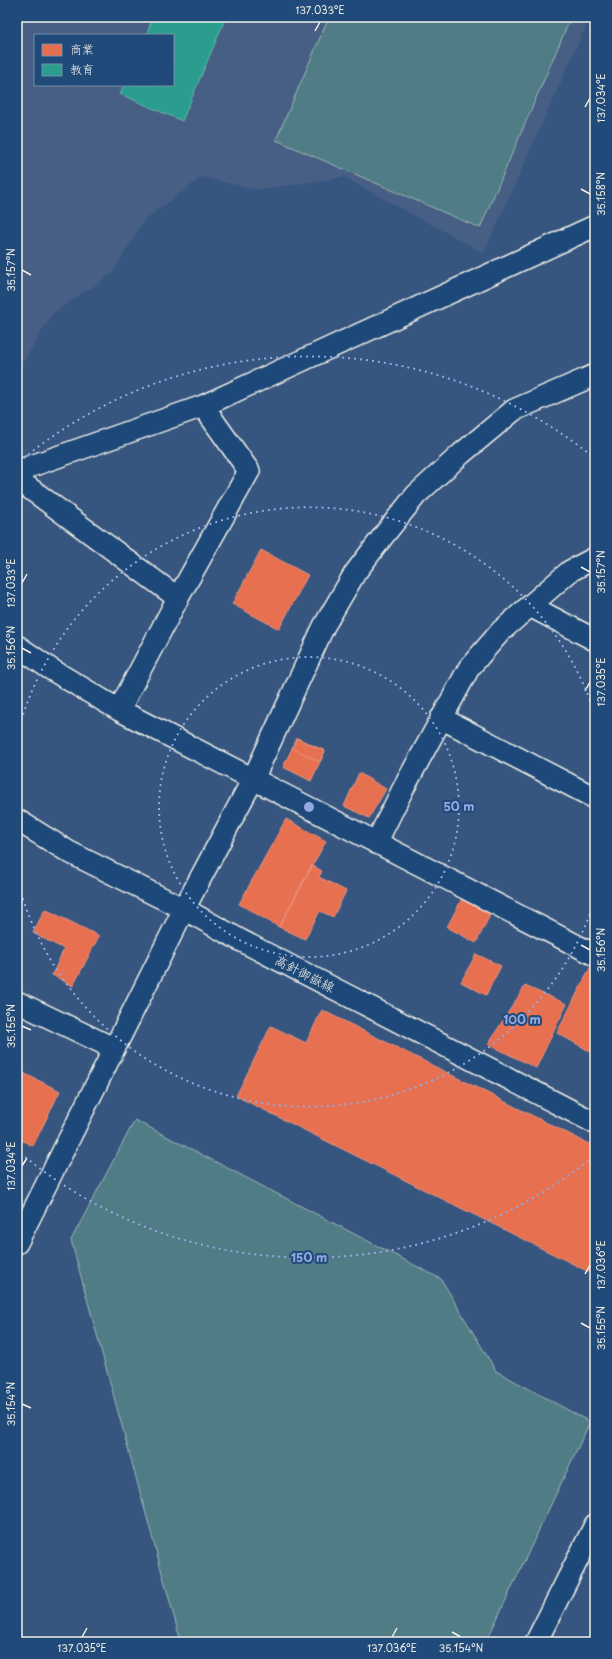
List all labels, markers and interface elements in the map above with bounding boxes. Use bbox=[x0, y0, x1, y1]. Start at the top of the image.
text: 137.033°E bbox=[295, 2, 345, 17]
legend bbox=[34, 34, 174, 86]
text: 商業 bbox=[70, 40, 94, 58]
text: 教育 bbox=[70, 60, 94, 78]
text: 137.034°E bbox=[593, 73, 608, 123]
text: 35.158°N bbox=[593, 172, 608, 216]
text: 35.157°N bbox=[3, 248, 18, 292]
text: 35.157°N bbox=[593, 550, 608, 594]
text: 137.033°E bbox=[3, 558, 18, 608]
text: 35.156°N bbox=[3, 625, 18, 670]
text: 137.035°E bbox=[593, 658, 608, 706]
text: 50 m bbox=[443, 797, 475, 815]
centre of rings bbox=[302, 800, 316, 814]
text: 35.156°N bbox=[593, 927, 608, 972]
street label: 高針御嶽線 bbox=[272, 950, 339, 997]
text: 35.155°N bbox=[3, 1004, 18, 1048]
text: 100 m bbox=[503, 1010, 541, 1028]
text: 137.034°E bbox=[3, 1141, 18, 1191]
text: 137.036°E bbox=[593, 1240, 608, 1290]
text: 150 m bbox=[291, 1248, 327, 1266]
text: 35.155°N bbox=[593, 1306, 608, 1350]
text: 35.154°N bbox=[3, 1382, 18, 1426]
text: 137.035°E bbox=[58, 1640, 106, 1655]
text: 137.036°E bbox=[367, 1640, 417, 1655]
text: 35.154°N bbox=[439, 1640, 483, 1655]

